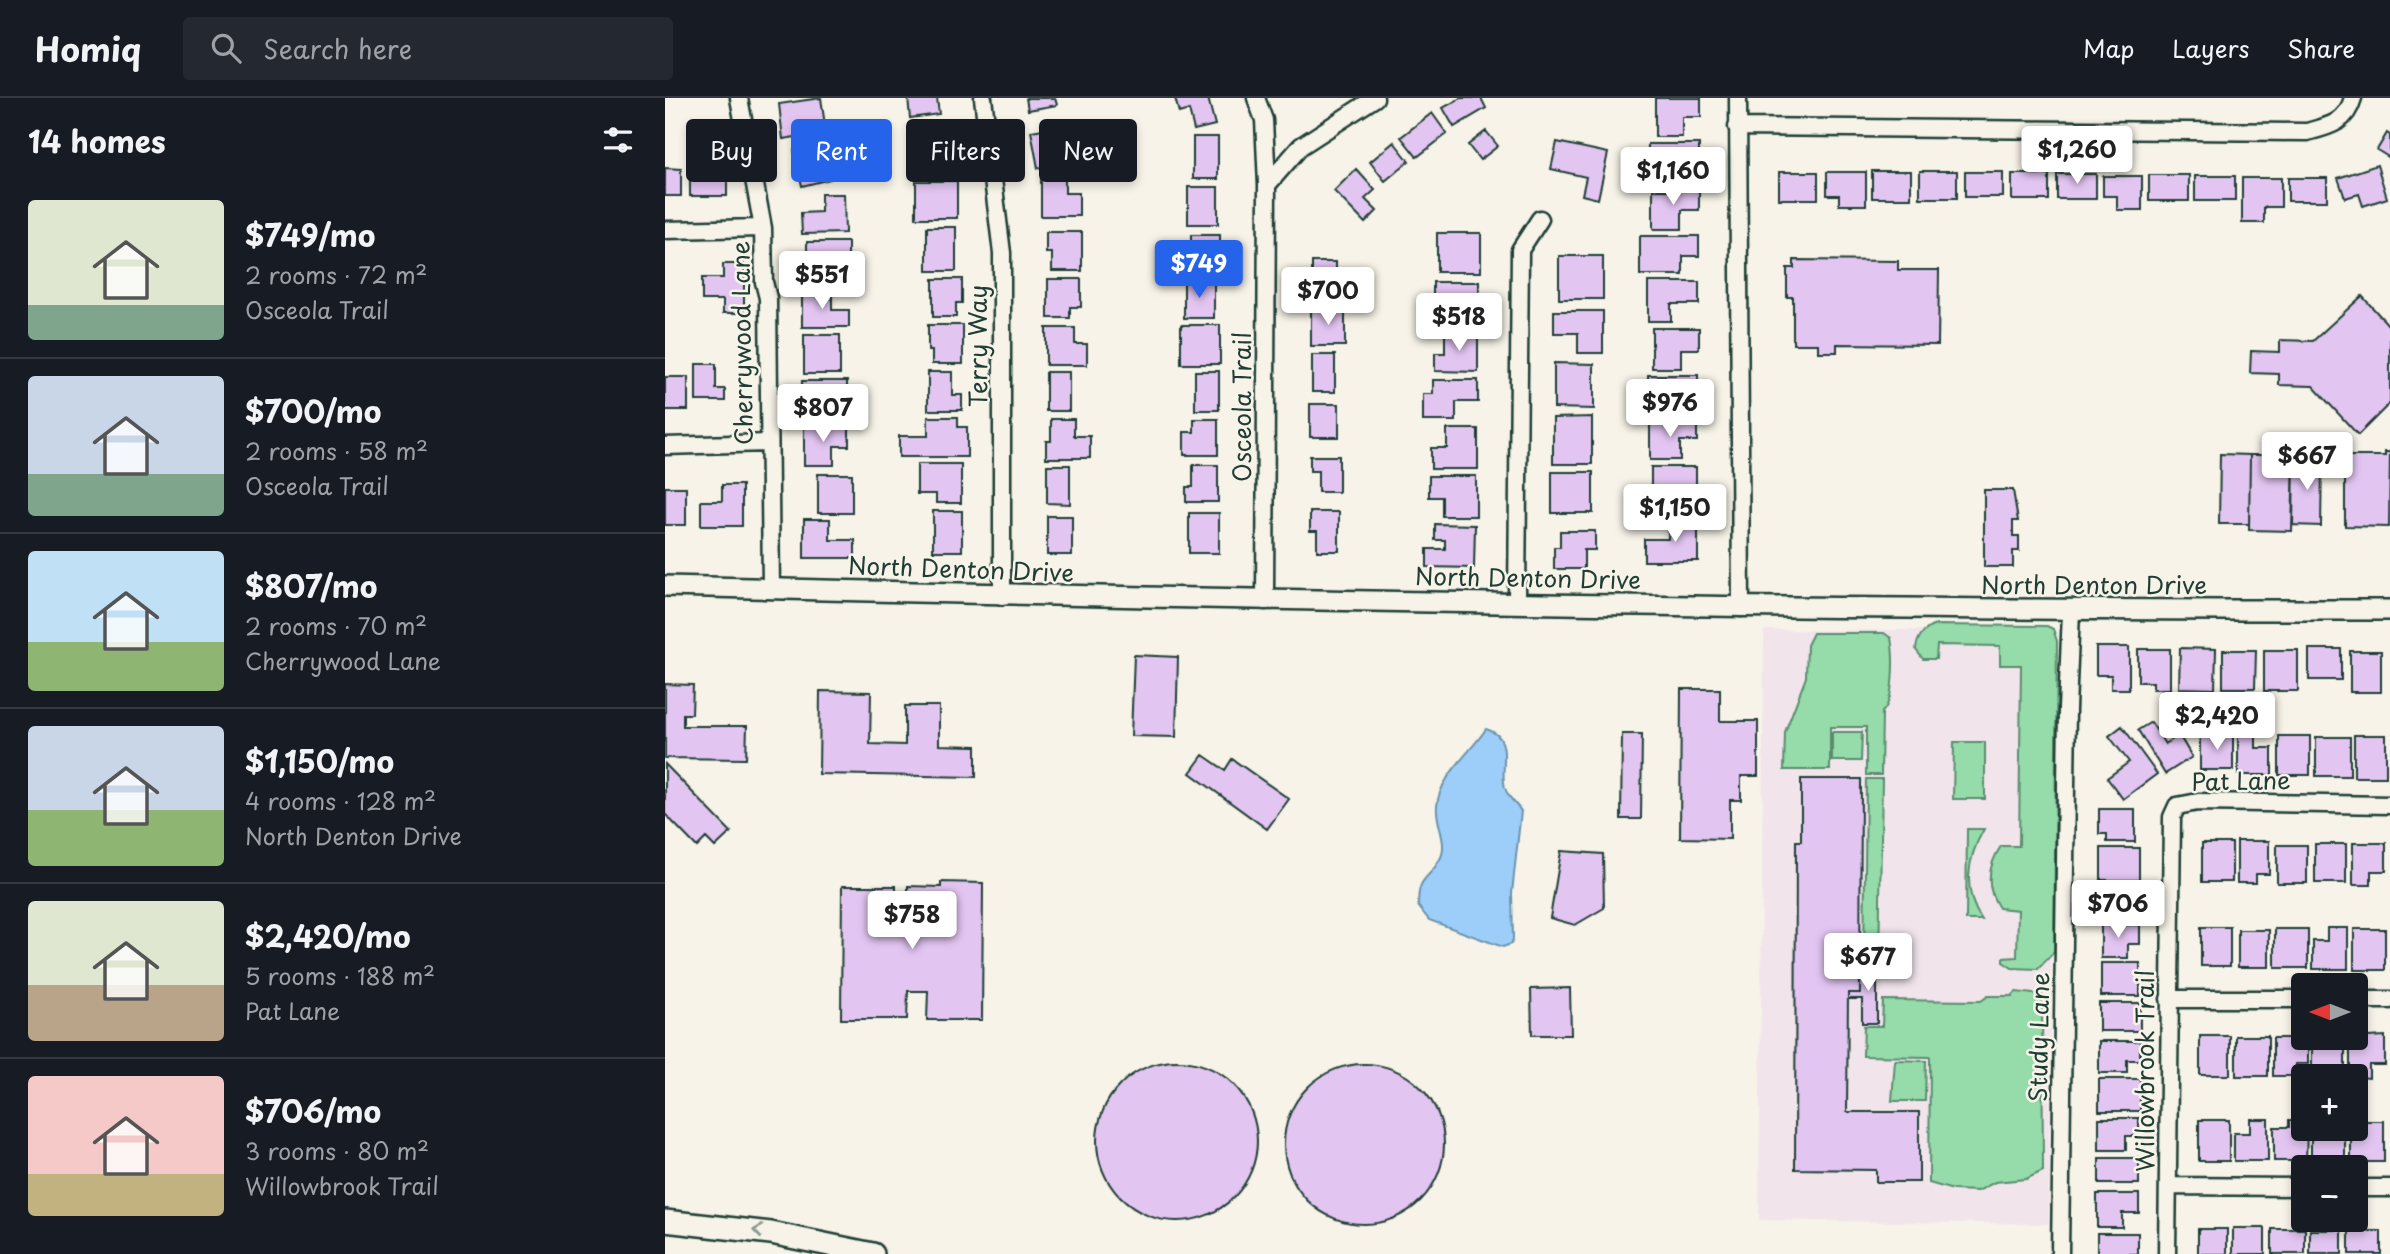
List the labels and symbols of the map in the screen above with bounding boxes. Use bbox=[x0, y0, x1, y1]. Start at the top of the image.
pin: $1,260 bbox=[2020, 126, 2134, 186]
pin: $1,160 bbox=[1616, 148, 1730, 207]
pin: $749 bbox=[1158, 240, 1240, 300]
street label: Cherrywood Lane bbox=[721, 241, 761, 446]
pin: $551 bbox=[781, 252, 863, 311]
pin: $700 bbox=[1287, 268, 1369, 327]
street label: Terry Way bbox=[959, 285, 995, 407]
pin: $518 bbox=[1418, 294, 1500, 353]
street label: Osceola Trail bbox=[1223, 332, 1259, 482]
pin: $976 bbox=[1629, 380, 1711, 439]
pin: $807 bbox=[782, 384, 864, 444]
pin: $667 bbox=[2266, 432, 2348, 492]
pin: $1,150 bbox=[1618, 484, 1732, 544]
street label: North Denton Drive bbox=[847, 546, 1075, 590]
street label: North Denton Drive bbox=[1415, 557, 1641, 597]
street label: North Denton Drive bbox=[1981, 566, 2207, 602]
pin: $2,420 bbox=[2160, 692, 2274, 752]
street label: Pat Lane bbox=[2191, 761, 2291, 799]
pin: $706 bbox=[2077, 880, 2159, 940]
pin: $758 bbox=[871, 892, 953, 951]
pin: $677 bbox=[1827, 934, 1909, 993]
street label: Willowbrook Trail bbox=[2126, 970, 2162, 1172]
street label: Study Lane bbox=[2019, 972, 2057, 1102]
north arrow bbox=[2291, 973, 2368, 1050]
one-way arrow bbox=[752, 1224, 764, 1239]

